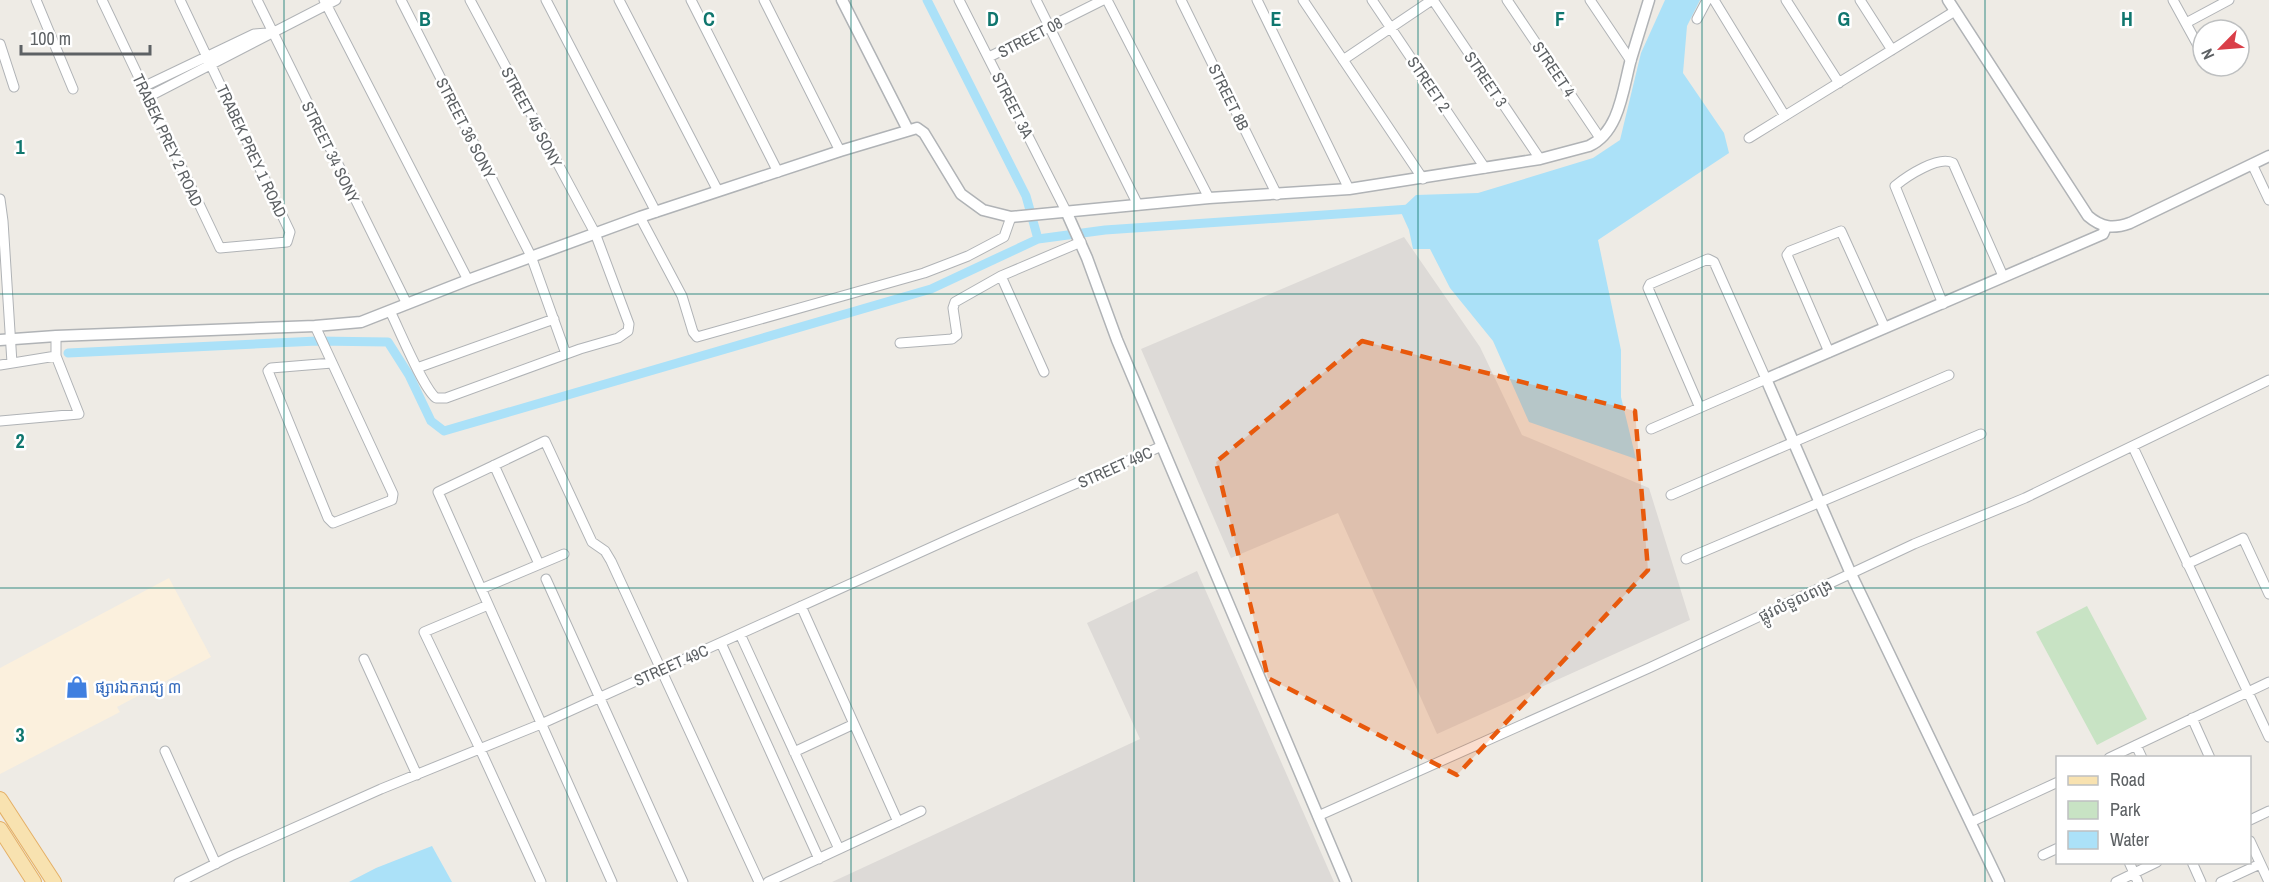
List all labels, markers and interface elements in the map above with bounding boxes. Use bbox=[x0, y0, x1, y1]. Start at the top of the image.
text: B bbox=[419, 5, 431, 32]
text: C bbox=[703, 5, 715, 32]
text: D bbox=[987, 5, 999, 32]
text: E bbox=[1271, 5, 1282, 32]
text: F bbox=[1555, 5, 1565, 32]
text: G bbox=[1838, 5, 1850, 32]
text: H bbox=[2121, 5, 2133, 32]
street label: STREET 08 bbox=[994, 11, 1066, 63]
scale bar bbox=[21, 18, 150, 56]
north arrow bbox=[2191, 18, 2251, 78]
text: 100 m bbox=[30, 26, 71, 51]
street label: STREET 4 bbox=[1527, 37, 1581, 101]
text: N bbox=[2195, 45, 2219, 63]
street label: STREET 3 bbox=[1459, 47, 1513, 111]
street label: STREET 2 bbox=[1402, 52, 1456, 116]
street label: STREET 8B bbox=[1203, 60, 1255, 134]
street label: STREET 45 SONY bbox=[496, 63, 568, 171]
street label: STREET 3A bbox=[987, 68, 1039, 142]
street label: TRABEK PREY 2 ROAD bbox=[128, 70, 208, 210]
street label: STREET 36 SONY bbox=[431, 74, 501, 182]
street label: TRABEK PREY 1 ROAD bbox=[212, 81, 292, 221]
street label: STREET 34 SONY bbox=[297, 97, 365, 207]
text: 1 bbox=[15, 133, 25, 160]
text: 2 bbox=[15, 427, 25, 454]
street label: STREET 49C bbox=[1074, 441, 1156, 493]
street label: ផ្លូវលំទួលពង្រ bbox=[1754, 573, 1837, 630]
street label: STREET 49C bbox=[630, 639, 712, 691]
shop icon: ផ្សារឯករាជ្យ ៣ bbox=[64, 674, 90, 700]
place label: ផ្សារឯករាជ្យ ៣ bbox=[95, 676, 182, 698]
text: 3 bbox=[15, 721, 25, 748]
legend bbox=[2056, 756, 2251, 864]
text: Road bbox=[2110, 767, 2145, 792]
text: Park bbox=[2110, 797, 2141, 822]
text: Water bbox=[2110, 827, 2149, 852]

